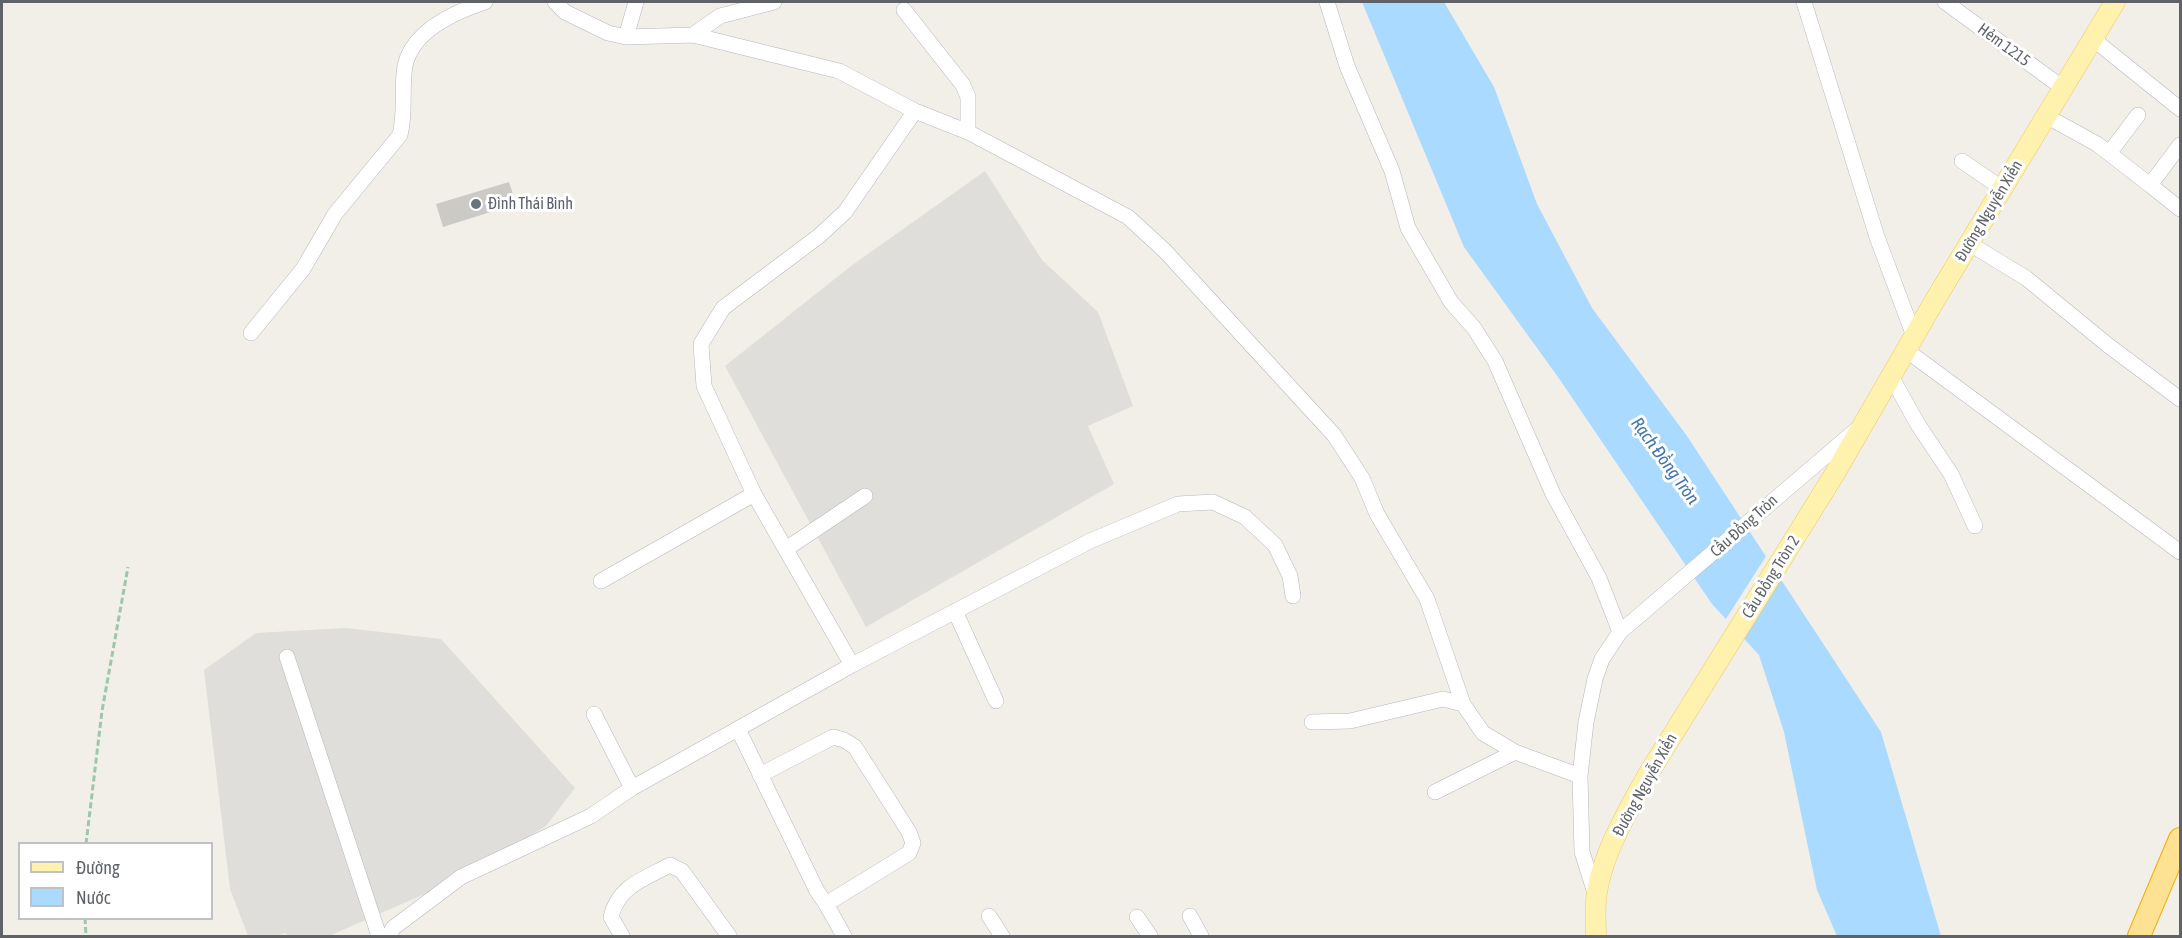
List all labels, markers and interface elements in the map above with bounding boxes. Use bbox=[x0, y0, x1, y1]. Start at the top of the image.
street label: Hẻm 1215 bbox=[1974, 19, 2034, 71]
street label: Đường Nguyễn Xiển bbox=[1951, 157, 2027, 265]
place label: Đình Thái Bình bbox=[488, 194, 573, 214]
marker: Đình Thái Bình bbox=[469, 197, 483, 211]
water label: Rạch Đồng Tròn bbox=[1626, 413, 1704, 509]
street label: Cầu Đồng Tròn bbox=[1706, 491, 1782, 561]
street label: Cầu Đồng Tròn 2 bbox=[1738, 532, 1804, 622]
street label: Đường Nguyễn Xiển bbox=[1609, 730, 1681, 840]
legend bbox=[18, 842, 213, 920]
text: Đường bbox=[76, 857, 120, 878]
text: Nước bbox=[76, 887, 110, 908]

